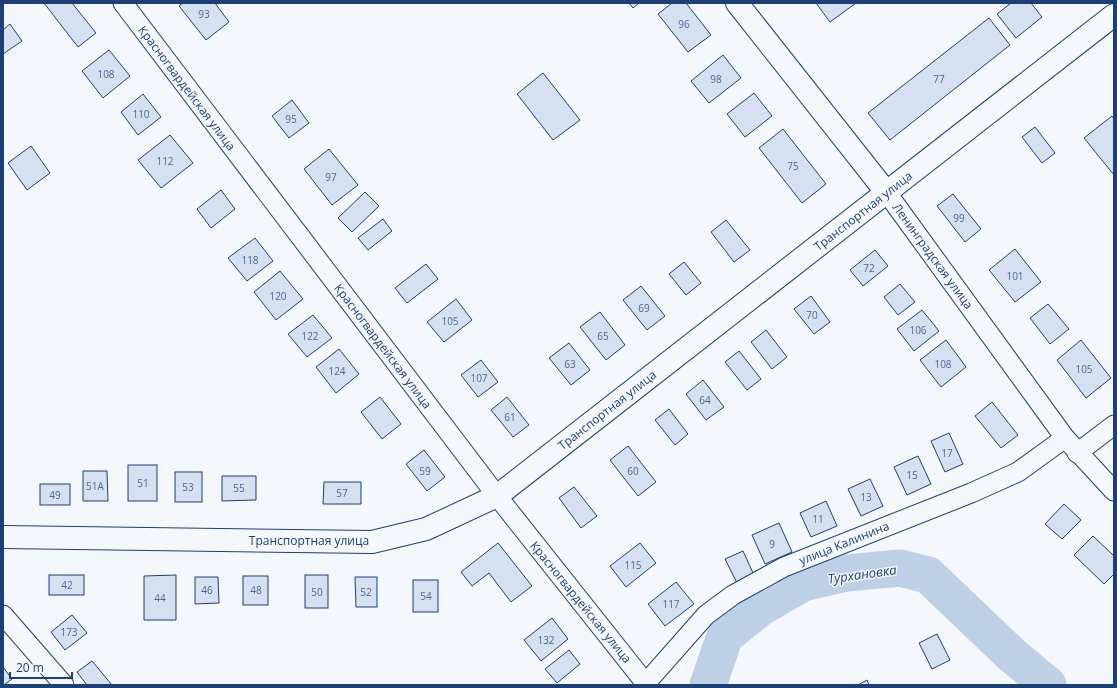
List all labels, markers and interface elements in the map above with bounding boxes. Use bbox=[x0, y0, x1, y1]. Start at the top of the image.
house number: 93 bbox=[198, 7, 210, 21]
house number: 96 bbox=[678, 17, 690, 31]
street label: Красногвардейская улица bbox=[134, 22, 240, 154]
house number: 108 bbox=[97, 67, 115, 81]
house number: 98 bbox=[710, 72, 722, 86]
house number: 77 bbox=[933, 72, 945, 86]
house number: 110 bbox=[132, 107, 150, 121]
house number: 95 bbox=[285, 112, 297, 126]
house number: 112 bbox=[156, 154, 174, 168]
house number: 75 bbox=[787, 159, 799, 173]
street label: Транспортная улица bbox=[810, 167, 916, 255]
house number: 97 bbox=[325, 170, 337, 184]
street label: Ленинградская улица bbox=[889, 200, 977, 312]
house number: 99 bbox=[953, 211, 965, 225]
house number: 118 bbox=[241, 253, 259, 267]
house number: 72 bbox=[863, 261, 875, 275]
house number: 101 bbox=[1006, 269, 1024, 283]
street label: Красногвардейская улица bbox=[330, 280, 436, 412]
house number: 120 bbox=[269, 289, 287, 303]
house number: 69 bbox=[638, 301, 650, 315]
house number: 70 bbox=[806, 308, 818, 322]
house number: 105 bbox=[441, 314, 459, 328]
house number: 106 bbox=[909, 323, 927, 337]
house number: 122 bbox=[301, 329, 319, 343]
house number: 65 bbox=[597, 329, 609, 343]
house number: 63 bbox=[564, 357, 576, 371]
house number: 108 bbox=[934, 357, 952, 371]
house number: 105 bbox=[1075, 362, 1093, 376]
house number: 124 bbox=[328, 364, 346, 378]
street label: Транспортная улица bbox=[554, 366, 660, 454]
house number: 107 bbox=[470, 371, 488, 385]
house number: 64 bbox=[699, 393, 711, 407]
house number: 61 bbox=[504, 410, 516, 424]
house number: 17 bbox=[941, 446, 953, 460]
house number: 59 bbox=[419, 464, 431, 478]
house number: 60 bbox=[627, 464, 639, 478]
house number: 15 bbox=[906, 468, 918, 482]
house number: 51 bbox=[137, 476, 149, 490]
house number: 51А bbox=[86, 479, 105, 493]
house number: 53 bbox=[182, 480, 194, 494]
house number: 55 bbox=[233, 481, 245, 495]
house number: 57 bbox=[336, 486, 348, 500]
house number: 49 bbox=[49, 488, 61, 502]
house number: 13 bbox=[860, 490, 872, 504]
house number: 11 bbox=[812, 512, 824, 526]
street label: улица Калинина bbox=[796, 517, 892, 569]
street label: Транспортная улица bbox=[249, 532, 369, 549]
street label: Красногвардейская улица bbox=[526, 537, 636, 667]
house number: 9 bbox=[769, 537, 775, 551]
house number: 115 bbox=[624, 558, 642, 572]
water label: Турхановка bbox=[826, 560, 898, 588]
house number: 42 bbox=[61, 578, 73, 592]
house number: 46 bbox=[201, 583, 213, 597]
house number: 48 bbox=[250, 583, 262, 597]
house number: 50 bbox=[311, 585, 323, 599]
house number: 52 bbox=[360, 585, 372, 599]
house number: 54 bbox=[420, 589, 432, 603]
house number: 44 bbox=[154, 591, 166, 605]
house number: 117 bbox=[662, 597, 680, 611]
house number: 173 bbox=[60, 625, 78, 639]
house number: 132 bbox=[537, 633, 555, 647]
scale bar bbox=[10, 654, 72, 680]
text: 20 m bbox=[16, 659, 44, 676]

